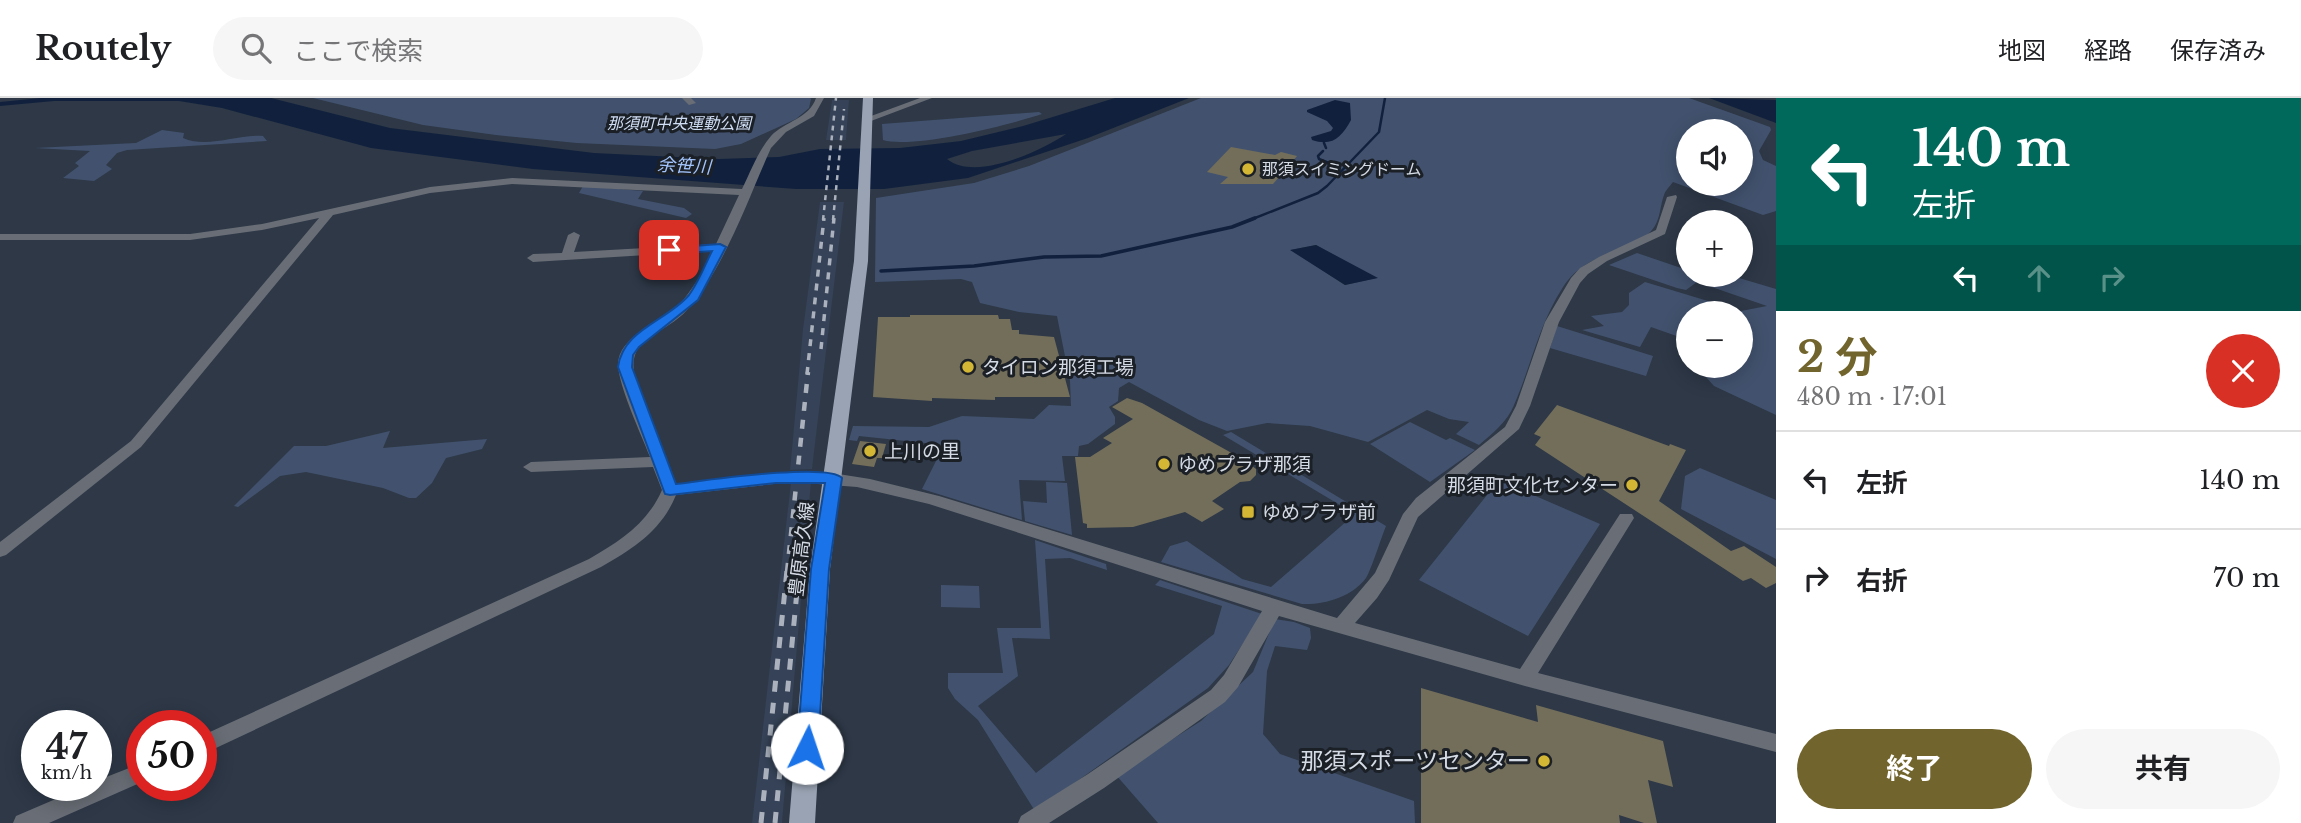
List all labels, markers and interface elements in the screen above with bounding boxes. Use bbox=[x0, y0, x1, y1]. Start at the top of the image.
search box bbox=[213, 17, 703, 80]
text: Routely bbox=[35, 28, 171, 69]
icon: search bbox=[237, 29, 275, 67]
text: ここで検索 bbox=[293, 35, 423, 67]
text: 地図 bbox=[1998, 36, 2046, 65]
text: 経路 bbox=[2084, 36, 2132, 65]
text: 保存済み bbox=[2170, 36, 2266, 65]
park label: 那須町中央運動公園 bbox=[607, 113, 753, 133]
text: 140 m bbox=[1912, 118, 2070, 179]
map controls bbox=[1676, 119, 1753, 378]
button: sound bbox=[1676, 119, 1753, 196]
icon: left bbox=[1797, 126, 1888, 217]
water label: 余笹川 bbox=[656, 154, 714, 179]
place label: 那須スイミングドーム bbox=[1262, 159, 1422, 179]
marker: 那須スイミングドーム bbox=[1240, 161, 1256, 177]
text: 左折 bbox=[1912, 185, 1976, 225]
button: + bbox=[1676, 210, 1753, 287]
pin bbox=[639, 220, 699, 280]
icon: arrive bbox=[650, 231, 688, 269]
icon: left bbox=[1947, 259, 1985, 297]
icon: ahead bbox=[2020, 259, 2058, 297]
icon: right bbox=[2093, 259, 2131, 297]
button: − bbox=[1676, 301, 1753, 378]
text: 2 分 bbox=[1797, 331, 1878, 383]
button: close bbox=[2206, 334, 2280, 408]
place label: タイロン那須工場 bbox=[982, 356, 1134, 379]
marker: タイロン那須工場 bbox=[960, 359, 976, 375]
text: 480 m · 17:01 bbox=[1797, 383, 1947, 411]
place label: 上川の里 bbox=[884, 440, 960, 463]
marker: 上川の里 bbox=[862, 443, 878, 459]
place label: ゆめプラザ那須 bbox=[1178, 453, 1311, 476]
marker: ゆめプラザ那須 bbox=[1156, 456, 1172, 472]
icon: left bbox=[1797, 461, 1835, 499]
text: 140 m bbox=[2199, 464, 2280, 496]
text: 左折 bbox=[1856, 467, 1908, 499]
place label: 那須町文化センター bbox=[1447, 474, 1618, 497]
marker: 那須町文化センター bbox=[1624, 477, 1640, 493]
street label: 豊原高久線 bbox=[784, 501, 819, 598]
place label: ゆめプラザ前 bbox=[1262, 501, 1376, 524]
marker: ゆめプラザ前 bbox=[1240, 504, 1256, 520]
icon: right bbox=[1797, 559, 1835, 597]
text: 70 m bbox=[2213, 562, 2280, 594]
text: 右折 bbox=[1856, 565, 1908, 597]
speed limit sign: 50 bbox=[126, 710, 217, 801]
position arrow bbox=[770, 711, 844, 785]
text: 47 bbox=[46, 725, 87, 768]
button: 終了 bbox=[1797, 729, 2032, 809]
button: 共有 bbox=[2046, 729, 2280, 809]
place label: 那須スポーツセンター bbox=[1300, 747, 1530, 775]
marker: 那須スポーツセンター bbox=[1536, 753, 1552, 769]
text: km/h bbox=[41, 762, 92, 784]

